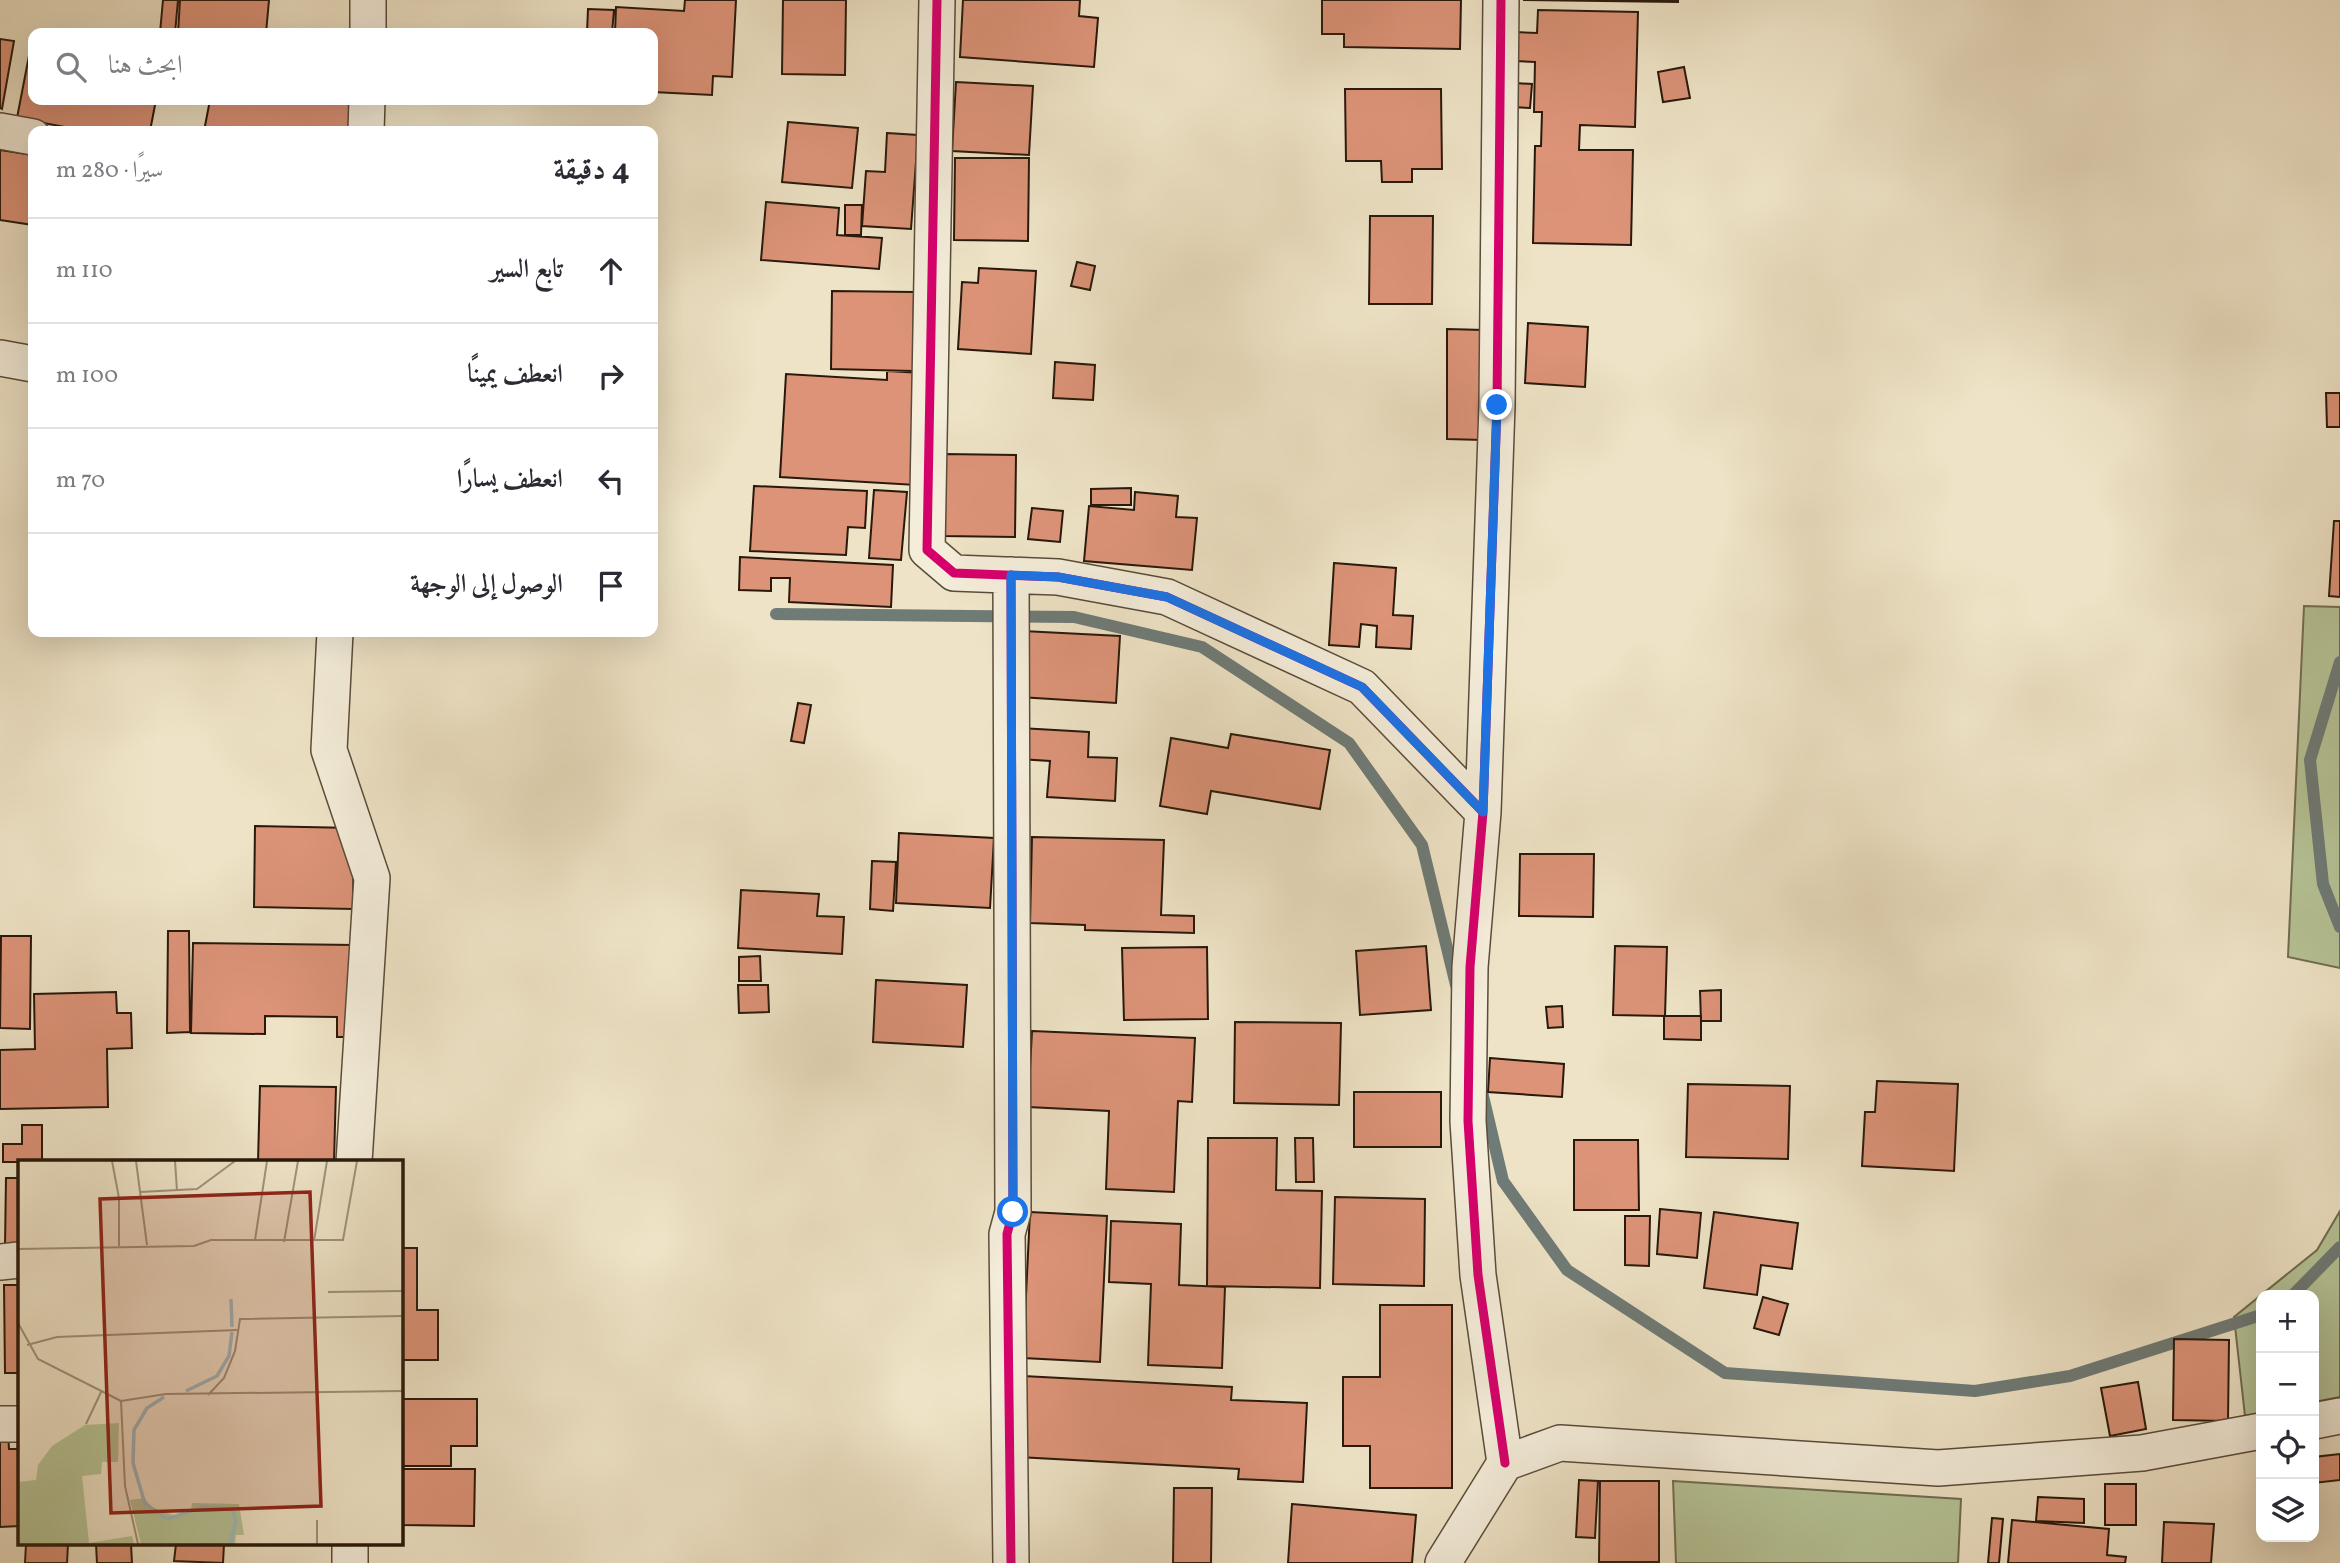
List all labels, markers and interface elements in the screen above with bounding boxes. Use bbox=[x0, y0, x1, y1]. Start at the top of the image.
search box bbox=[28, 28, 658, 105]
icon: search bbox=[52, 48, 90, 86]
text: ابحث هنا bbox=[108, 48, 183, 84]
text: 4 دقيقة bbox=[553, 150, 630, 192]
text: سيرًا · 280 m bbox=[56, 155, 163, 187]
text: تابع السير bbox=[490, 252, 563, 288]
icon: ahead bbox=[592, 252, 630, 290]
text: 110 m bbox=[56, 255, 113, 287]
text: انعطف يمينًا bbox=[467, 357, 563, 393]
icon: right bbox=[592, 357, 630, 395]
text: 100 m bbox=[56, 360, 118, 392]
route end bbox=[1481, 389, 1512, 420]
text: انعطف يسارًا bbox=[457, 462, 563, 498]
icon: left bbox=[592, 462, 630, 500]
text: 70 m bbox=[56, 465, 105, 497]
text: الوصول إلى الوجهة bbox=[410, 567, 563, 603]
icon: arrive bbox=[592, 567, 630, 605]
inset map bbox=[18, 1160, 402, 1546]
route start bbox=[997, 1196, 1028, 1227]
map controls bbox=[2256, 1290, 2319, 1542]
button: + bbox=[2256, 1290, 2319, 1353]
button: − bbox=[2256, 1353, 2319, 1416]
button: locate bbox=[2256, 1416, 2319, 1479]
button: layers bbox=[2256, 1479, 2319, 1542]

